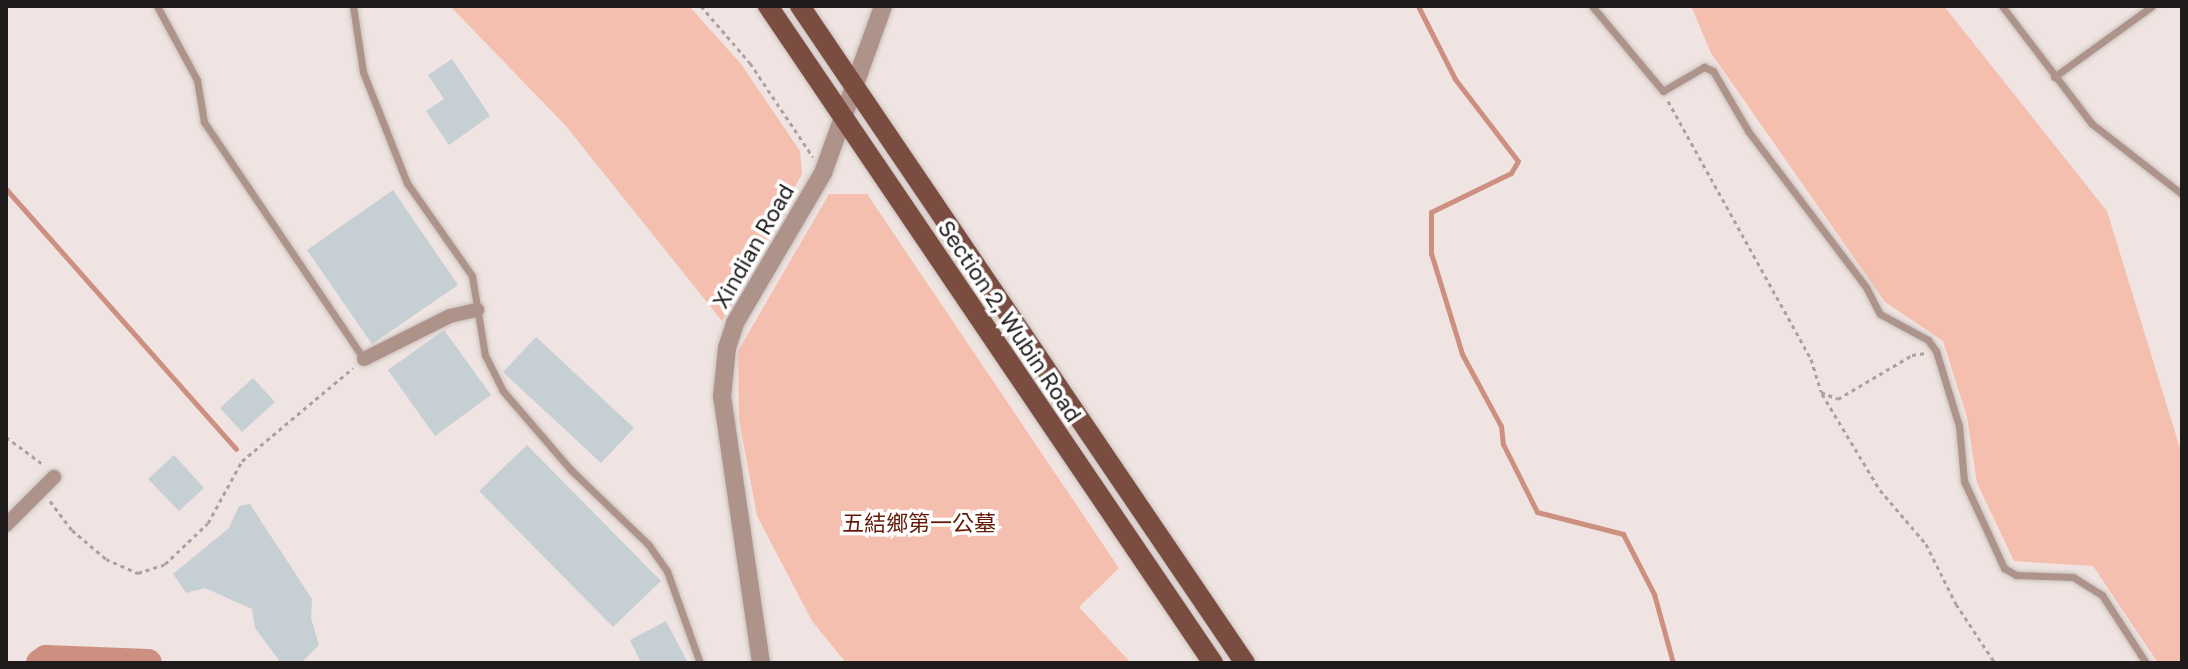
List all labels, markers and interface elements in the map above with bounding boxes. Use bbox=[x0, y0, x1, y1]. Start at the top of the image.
street label: Xindian Road bbox=[707, 179, 799, 313]
street label: Section 2, Wubin Road bbox=[933, 215, 1087, 427]
park label: 五結鄉第一公墓 bbox=[842, 510, 996, 536]

